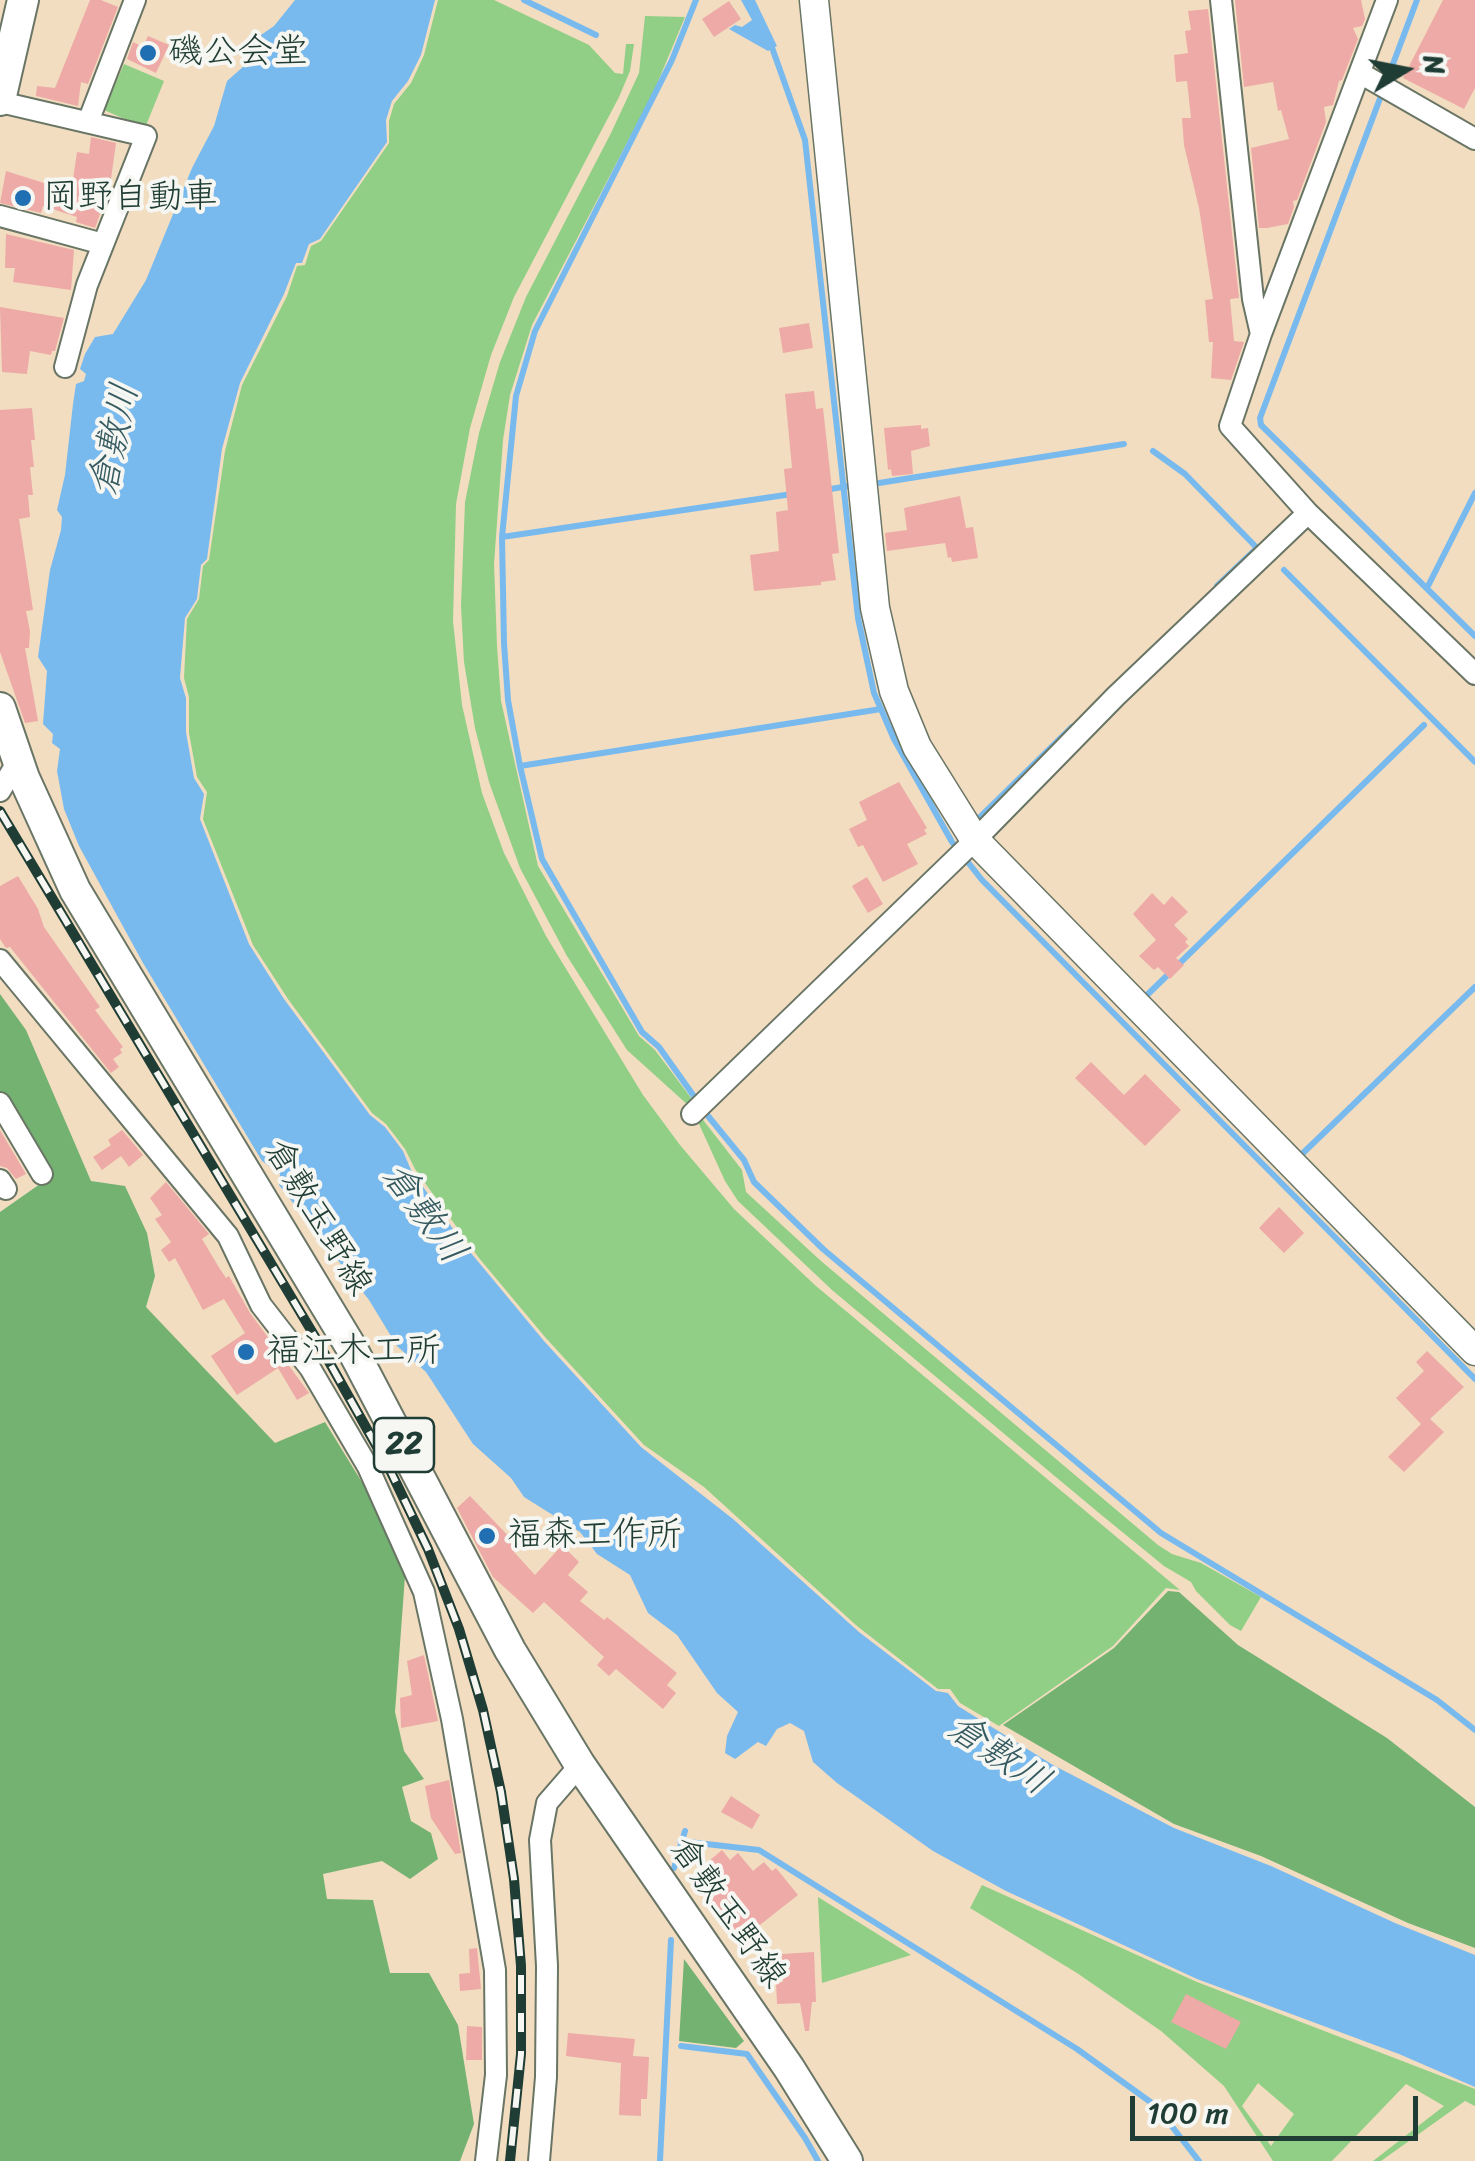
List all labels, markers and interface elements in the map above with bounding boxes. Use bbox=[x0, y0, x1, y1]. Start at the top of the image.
north arrow bbox=[1355, 20, 1455, 120]
place label: 磯公会堂 bbox=[168, 32, 308, 74]
marker: 磯公会堂 bbox=[137, 42, 159, 64]
text: N bbox=[1409, 51, 1461, 79]
place label: 岡野自動車 bbox=[43, 177, 218, 219]
marker: 岡野自動車 bbox=[12, 187, 34, 209]
water label: 倉敷川 bbox=[82, 380, 150, 500]
street label: 倉敷玉野線 bbox=[254, 1132, 380, 1304]
water label: 倉敷川 bbox=[371, 1154, 475, 1274]
place label: 福江木工所 bbox=[266, 1331, 441, 1373]
marker: 福江木工所 bbox=[235, 1341, 257, 1363]
road number: 22 bbox=[374, 1418, 434, 1472]
place label: 福森工作所 bbox=[507, 1515, 682, 1557]
marker: 福森工作所 bbox=[476, 1525, 498, 1547]
water label: 倉敷川 bbox=[938, 1705, 1058, 1807]
street label: 倉敷玉野線 bbox=[660, 1829, 794, 1997]
scale bar bbox=[1135, 2076, 1422, 2138]
text: 100 m bbox=[1147, 2086, 1229, 2140]

